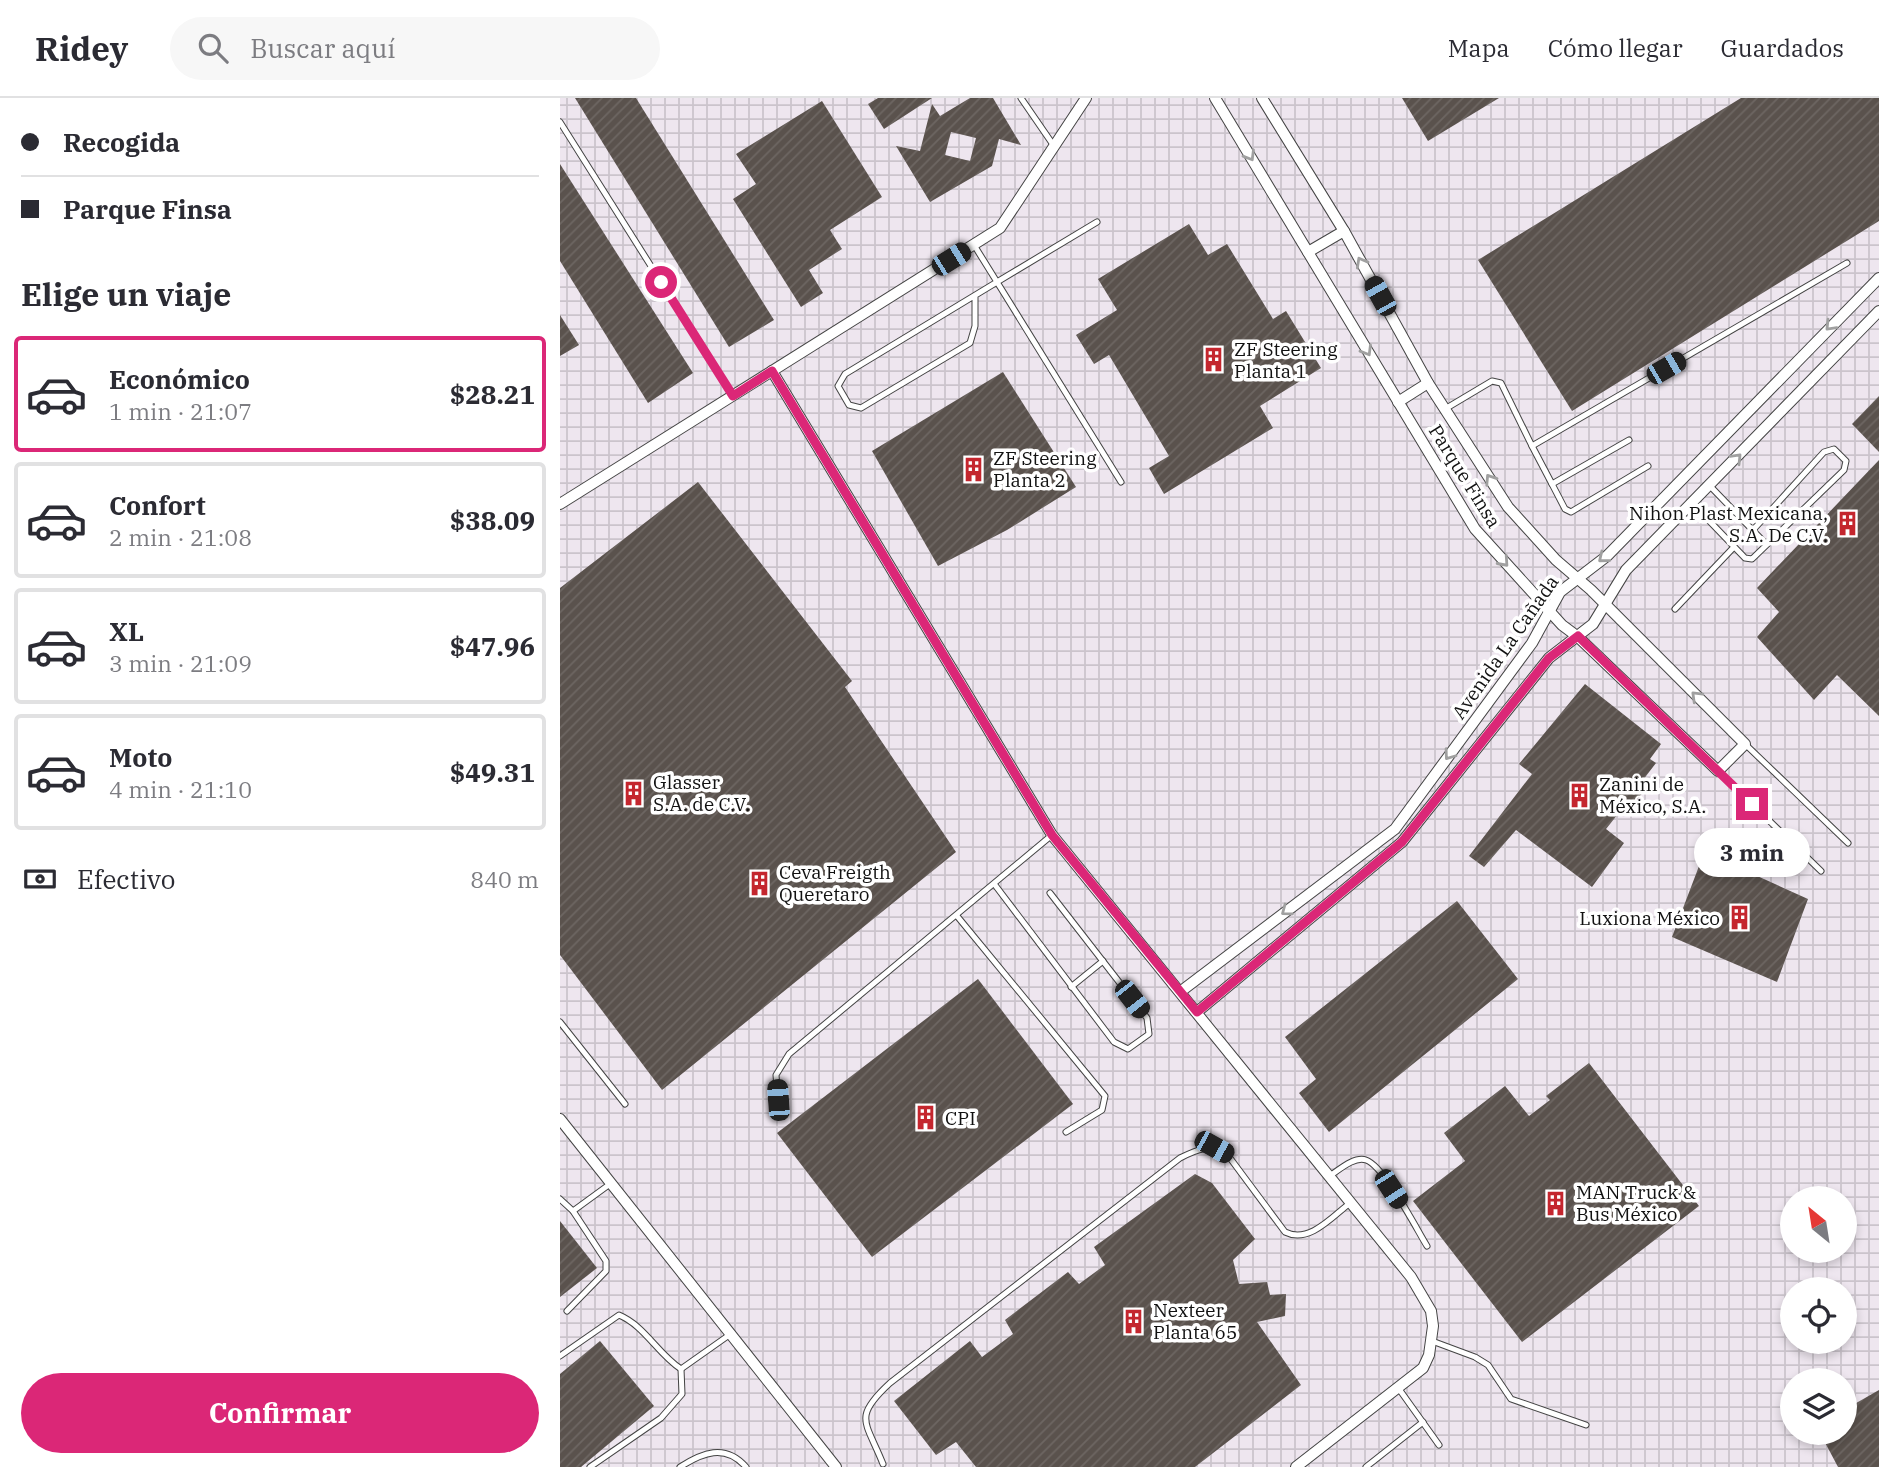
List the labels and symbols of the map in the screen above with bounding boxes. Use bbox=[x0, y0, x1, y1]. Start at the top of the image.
one-way arrow bbox=[1242, 149, 1255, 162]
car bbox=[928, 239, 975, 279]
one-way arrow bbox=[1356, 257, 1369, 269]
route start bbox=[645, 266, 677, 298]
car bbox=[1361, 273, 1400, 319]
one-way arrow bbox=[1826, 317, 1839, 330]
place label: ZF Steering Planta 1 bbox=[1234, 337, 1338, 383]
one-way arrow bbox=[1359, 344, 1372, 357]
building icon: ZF Steering Planta 1 bbox=[1200, 346, 1228, 374]
car bbox=[1643, 348, 1690, 388]
street label: Parque Finsa bbox=[1424, 420, 1506, 532]
place label: ZF Steering Planta 2 bbox=[993, 446, 1097, 492]
one-way arrow bbox=[1729, 453, 1742, 466]
building icon: ZF Steering Planta 2 bbox=[959, 455, 987, 483]
one-way arrow bbox=[1485, 473, 1498, 486]
place label: Nihon Plast Mexicana, S.A. De C.V. bbox=[1629, 501, 1828, 547]
building icon: Nihon Plast Mexicana, S.A. De C.V. bbox=[1834, 510, 1862, 538]
one-way arrow bbox=[1598, 550, 1610, 563]
one-way arrow bbox=[1496, 554, 1509, 567]
street label: Avenida La Cañada bbox=[1446, 570, 1564, 724]
one-way arrow bbox=[1692, 691, 1705, 704]
one-way arrow bbox=[1445, 747, 1457, 760]
place label: Glasser S.A. de C.V. bbox=[653, 770, 750, 816]
place label: Zanini de México, S.A. bbox=[1599, 772, 1706, 818]
building icon: Glasser S.A. de C.V. bbox=[619, 779, 647, 807]
building icon: Zanini de México, S.A. bbox=[1565, 781, 1593, 809]
route end bbox=[1736, 788, 1768, 820]
callout: 3 min bbox=[1694, 828, 1810, 878]
place label: Ceva Freigth Queretaro bbox=[779, 860, 891, 906]
building icon: Ceva Freigth Queretaro bbox=[745, 869, 773, 897]
one-way arrow bbox=[1282, 902, 1294, 915]
building icon: Luxiona México bbox=[1726, 904, 1754, 932]
place label: Luxiona México bbox=[1579, 906, 1720, 930]
car bbox=[1111, 976, 1154, 1022]
car bbox=[767, 1078, 790, 1122]
building icon: CPI bbox=[911, 1104, 939, 1132]
place label: CPI bbox=[945, 1106, 976, 1130]
car bbox=[1191, 1128, 1238, 1166]
car bbox=[1371, 1166, 1412, 1212]
place label: MAN Truck & Bus México bbox=[1576, 1180, 1696, 1226]
north arrow bbox=[1780, 1186, 1857, 1264]
building icon: MAN Truck & Bus México bbox=[1542, 1189, 1570, 1217]
place label: Nexteer Planta 65 bbox=[1153, 1298, 1237, 1344]
building icon: Nexteer Planta 65 bbox=[1119, 1307, 1147, 1335]

